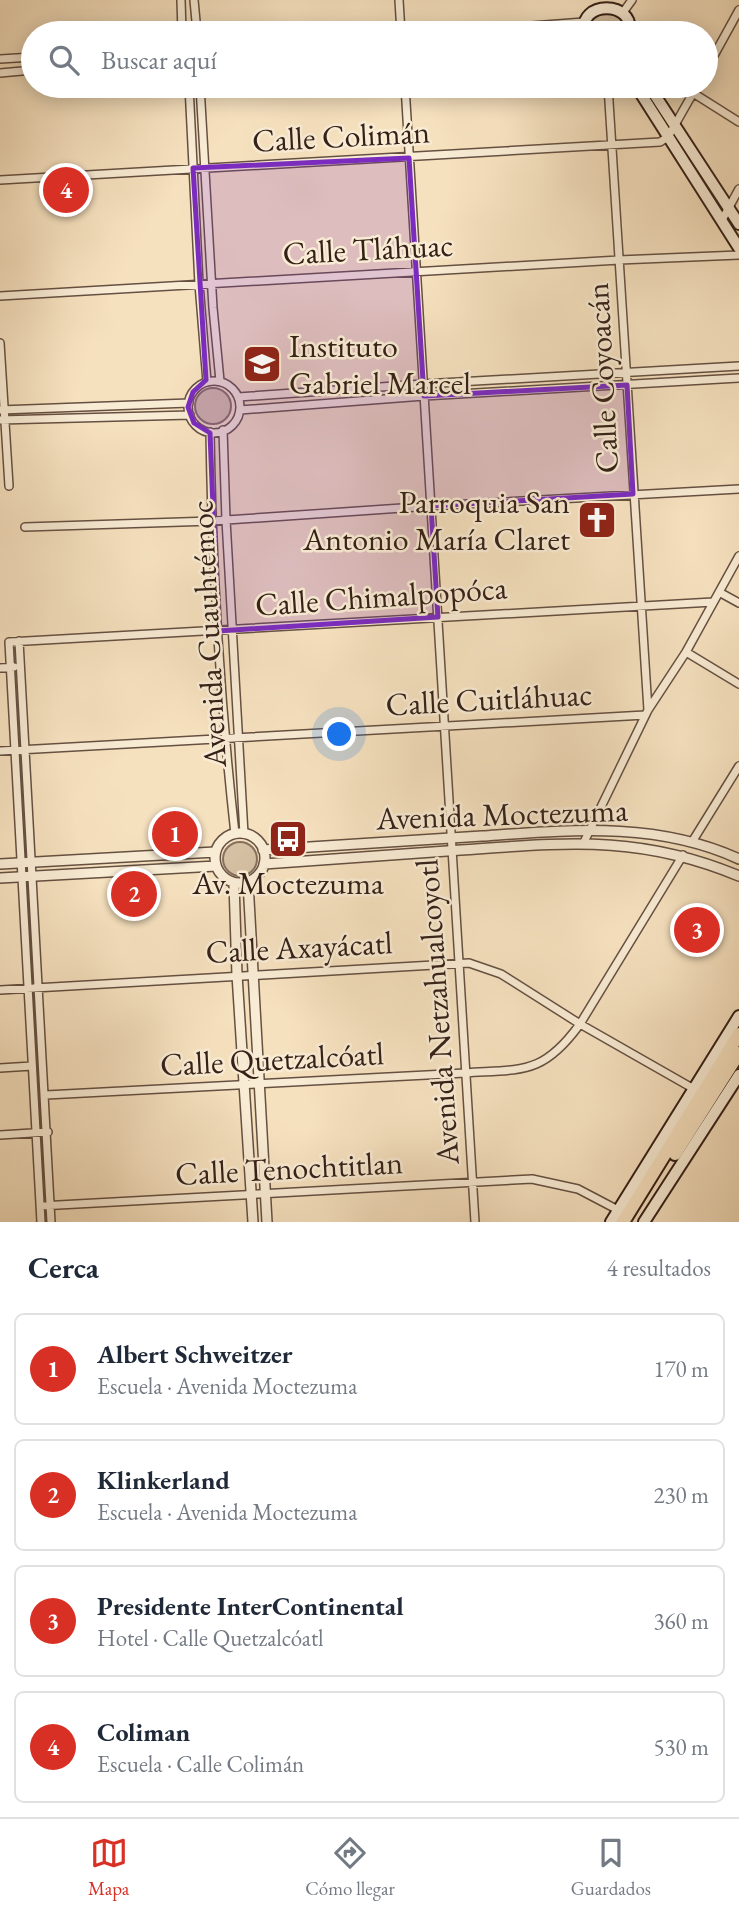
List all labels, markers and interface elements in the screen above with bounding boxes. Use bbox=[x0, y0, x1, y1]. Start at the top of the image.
search box bbox=[21, 21, 718, 98]
icon: search bbox=[45, 41, 83, 79]
text: Buscar aquí bbox=[101, 43, 217, 77]
street label: Calle Colimán bbox=[251, 110, 431, 162]
pin: 4 bbox=[43, 164, 89, 216]
street label: Calle Tláhuac bbox=[282, 224, 454, 274]
street label: Calle Coyoacán bbox=[576, 281, 628, 474]
place label: Instituto Gabriel Marcel bbox=[289, 325, 471, 404]
school or university icon: Instituto Gabriel Marcel bbox=[241, 343, 283, 385]
place label: Parroquia San Antonio María Claret bbox=[302, 481, 570, 560]
street label: Avenida Cuauhtémoc bbox=[180, 499, 236, 770]
church icon: Parroquia San Antonio María Claret bbox=[576, 499, 618, 541]
street label: Calle Chimalpopóca bbox=[254, 566, 509, 626]
street label: Calle Cuitláhuac bbox=[385, 673, 593, 725]
your location bbox=[322, 717, 356, 751]
street label: Avenida Moctezuma bbox=[374, 789, 629, 839]
pin: 1 bbox=[152, 808, 198, 860]
bus stop icon: Av. Moctezuma bbox=[267, 818, 309, 860]
street label: Avenida Netzahualcoyotl bbox=[405, 857, 469, 1167]
place label: Av. Moctezuma bbox=[191, 862, 384, 904]
pin: 2 bbox=[111, 868, 157, 920]
pin: 3 bbox=[674, 904, 720, 956]
street label: Calle Axayácatl bbox=[205, 921, 394, 973]
street label: Calle Quetzalcóatl bbox=[159, 1032, 385, 1086]
street label: Calle Tenochtitlan bbox=[174, 1141, 404, 1195]
text: Cerca bbox=[28, 1248, 99, 1287]
text: 4 resultados bbox=[607, 1253, 711, 1283]
text: Albert Schweitzer bbox=[97, 1337, 293, 1371]
text: 1 bbox=[47, 1354, 59, 1384]
text: 170 m bbox=[653, 1354, 709, 1384]
text: Escuela · Avenida Moctezuma bbox=[97, 1371, 357, 1401]
text: Klinkerland bbox=[97, 1463, 230, 1497]
text: 2 bbox=[47, 1480, 59, 1510]
text: 230 m bbox=[653, 1480, 709, 1510]
text: Escuela · Avenida Moctezuma bbox=[97, 1497, 357, 1527]
text: Presidente InterContinental bbox=[97, 1589, 404, 1623]
text: 3 bbox=[47, 1606, 59, 1636]
text: 360 m bbox=[653, 1606, 709, 1636]
text: Hotel · Calle Quetzalcóatl bbox=[97, 1623, 324, 1653]
text: Coliman bbox=[97, 1715, 190, 1749]
text: 4 bbox=[47, 1732, 59, 1762]
text: 530 m bbox=[653, 1732, 709, 1762]
text: Escuela · Calle Colimán bbox=[97, 1749, 304, 1779]
tab: Mapa bbox=[88, 1834, 129, 1901]
tab: Cómo llegar bbox=[305, 1834, 395, 1901]
tab: Guardados bbox=[571, 1834, 651, 1901]

